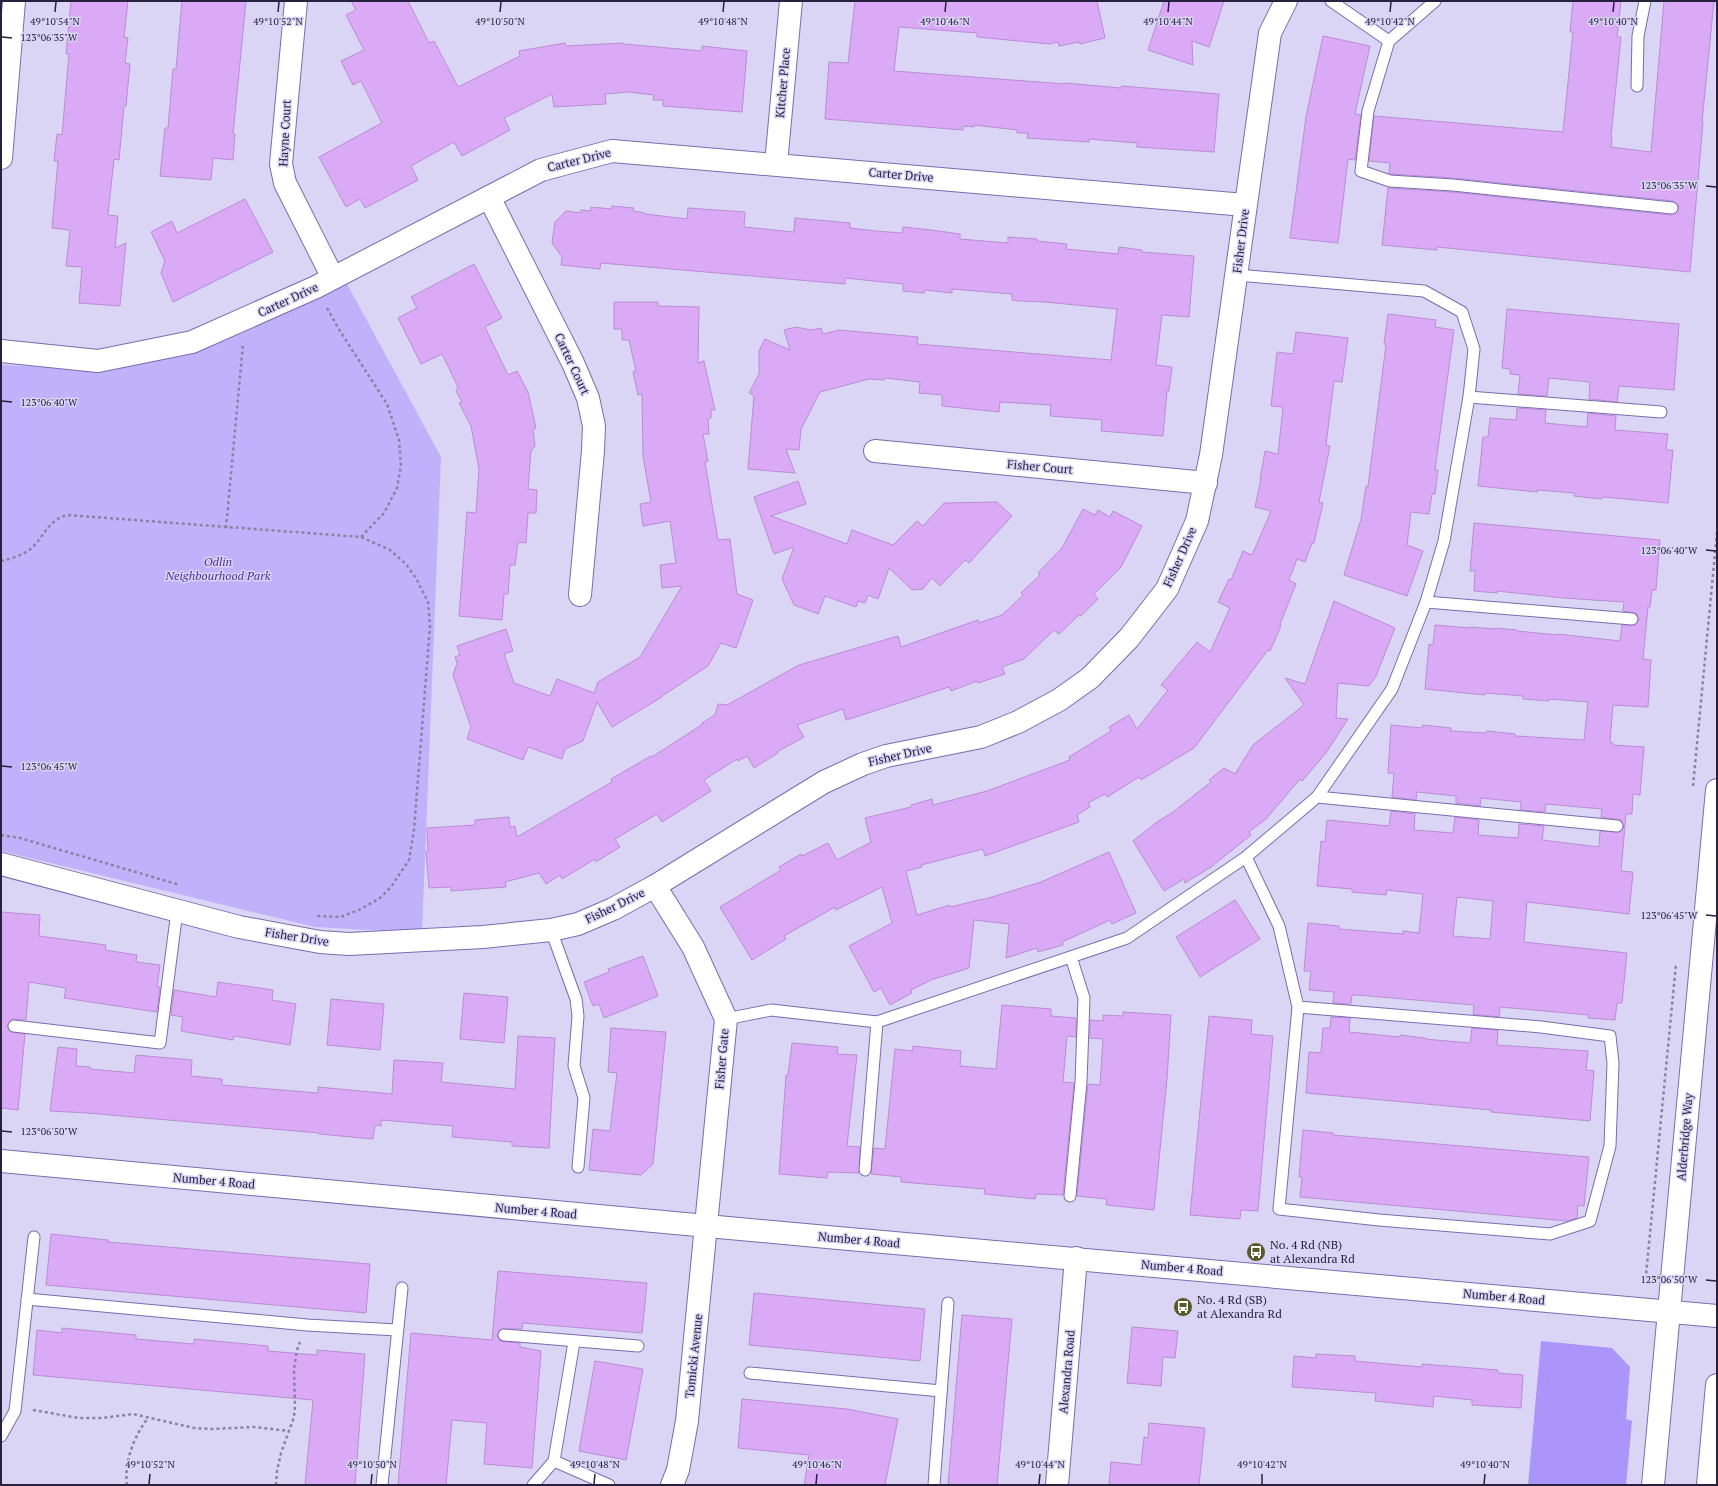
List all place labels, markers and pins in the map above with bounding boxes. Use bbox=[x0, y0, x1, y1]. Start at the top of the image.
place label: No. 4 Rd (NB) at Alexandra Rd bbox=[1270, 1237, 1355, 1266]
bus stop icon: No. 4 Rd (NB) at Alexandra Rd bbox=[1245, 1241, 1267, 1263]
place label: No. 4 Rd (SB) at Alexandra Rd bbox=[1197, 1292, 1282, 1321]
bus stop icon: No. 4 Rd (SB) at Alexandra Rd bbox=[1172, 1296, 1194, 1318]

